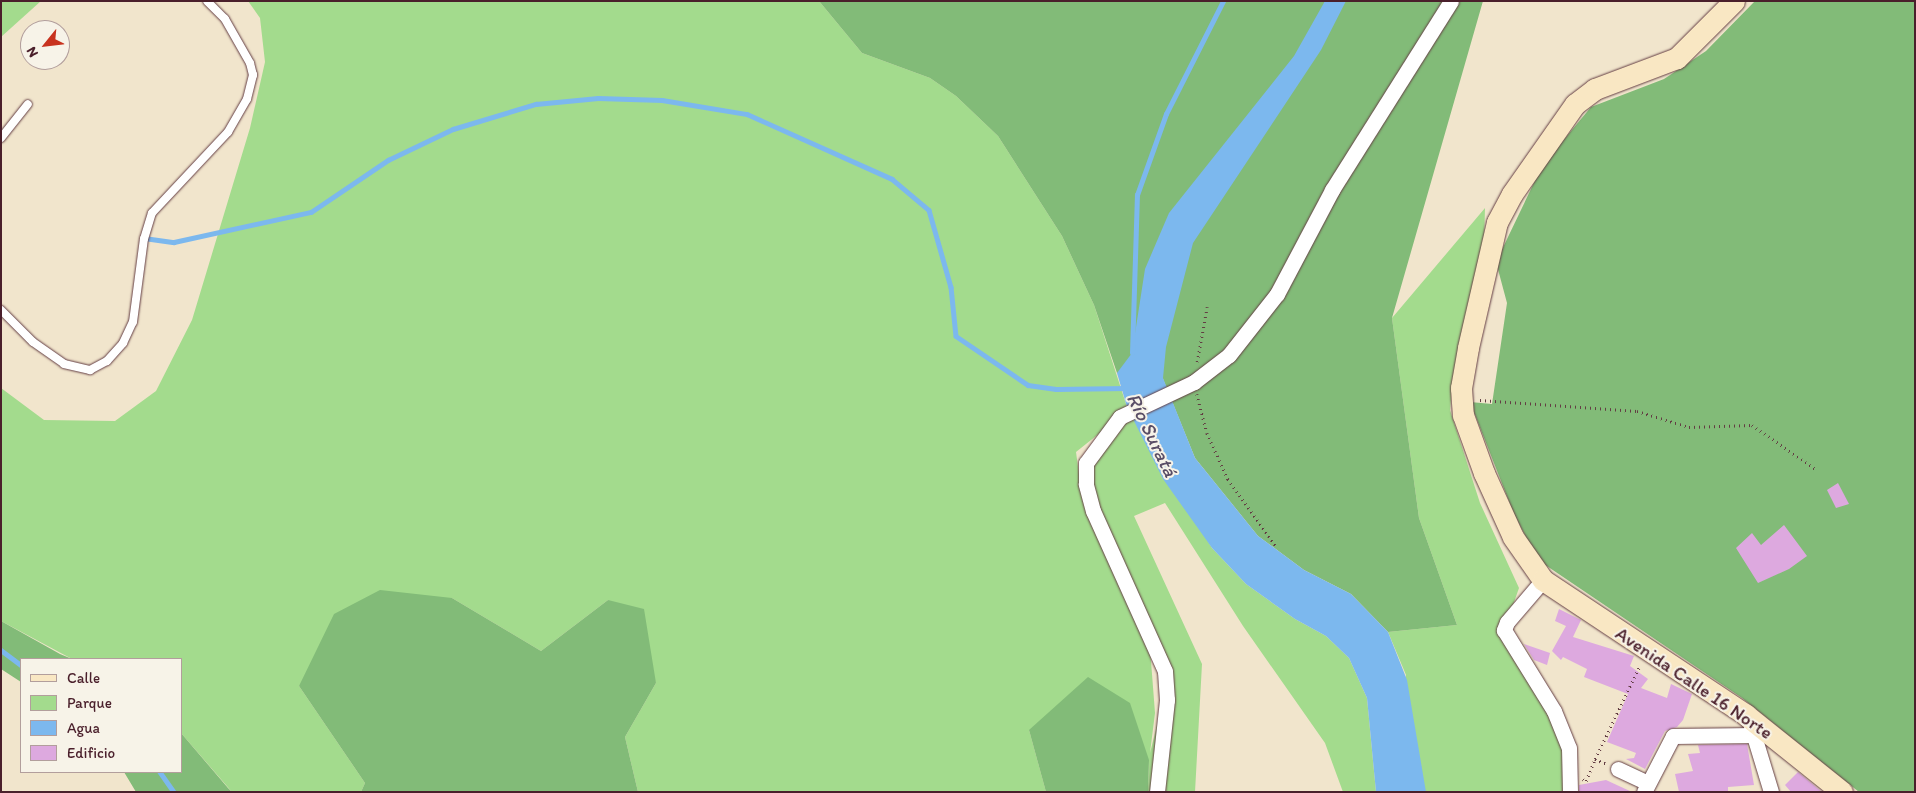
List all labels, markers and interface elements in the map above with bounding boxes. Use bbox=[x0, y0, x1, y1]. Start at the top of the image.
north arrow bbox=[20, 20, 70, 70]
text: N bbox=[23, 44, 42, 60]
water label: Río Suratá bbox=[1122, 389, 1182, 481]
street label: Avenida Calle 16 Norte bbox=[1611, 622, 1777, 744]
legend bbox=[20, 658, 182, 773]
text: Calle bbox=[67, 669, 100, 687]
text: Parque bbox=[67, 694, 112, 712]
text: Agua bbox=[67, 719, 100, 737]
text: Edificio bbox=[67, 744, 115, 762]

